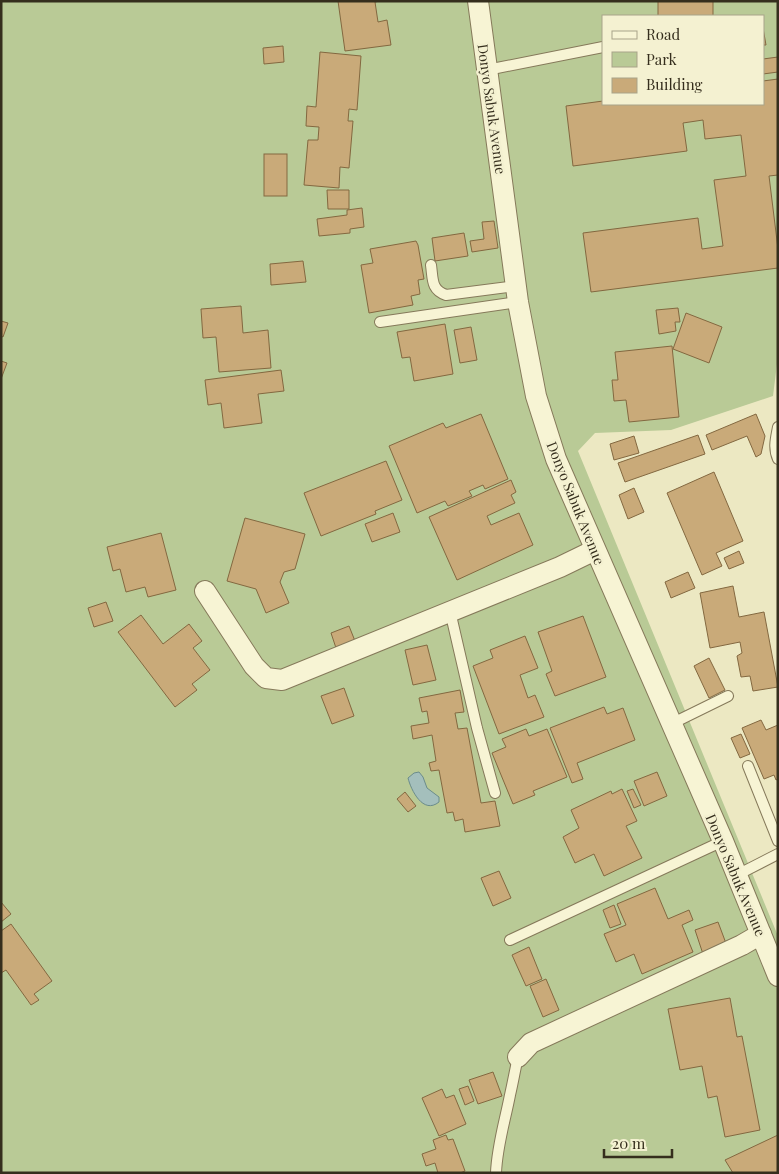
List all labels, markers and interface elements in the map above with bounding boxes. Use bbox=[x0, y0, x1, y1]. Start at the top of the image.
legend bbox=[602, 15, 764, 105]
text: Road bbox=[646, 24, 680, 44]
street label: Donyo Sabuk Avenue bbox=[473, 43, 511, 175]
text: Park bbox=[646, 49, 678, 69]
text: Building bbox=[646, 74, 703, 94]
street label: Donyo Sabuk Avenue bbox=[543, 439, 609, 567]
street label: Donyo Sabuk Avenue bbox=[702, 811, 770, 939]
scale bar bbox=[604, 1126, 672, 1158]
text: 20 m bbox=[612, 1133, 646, 1153]

